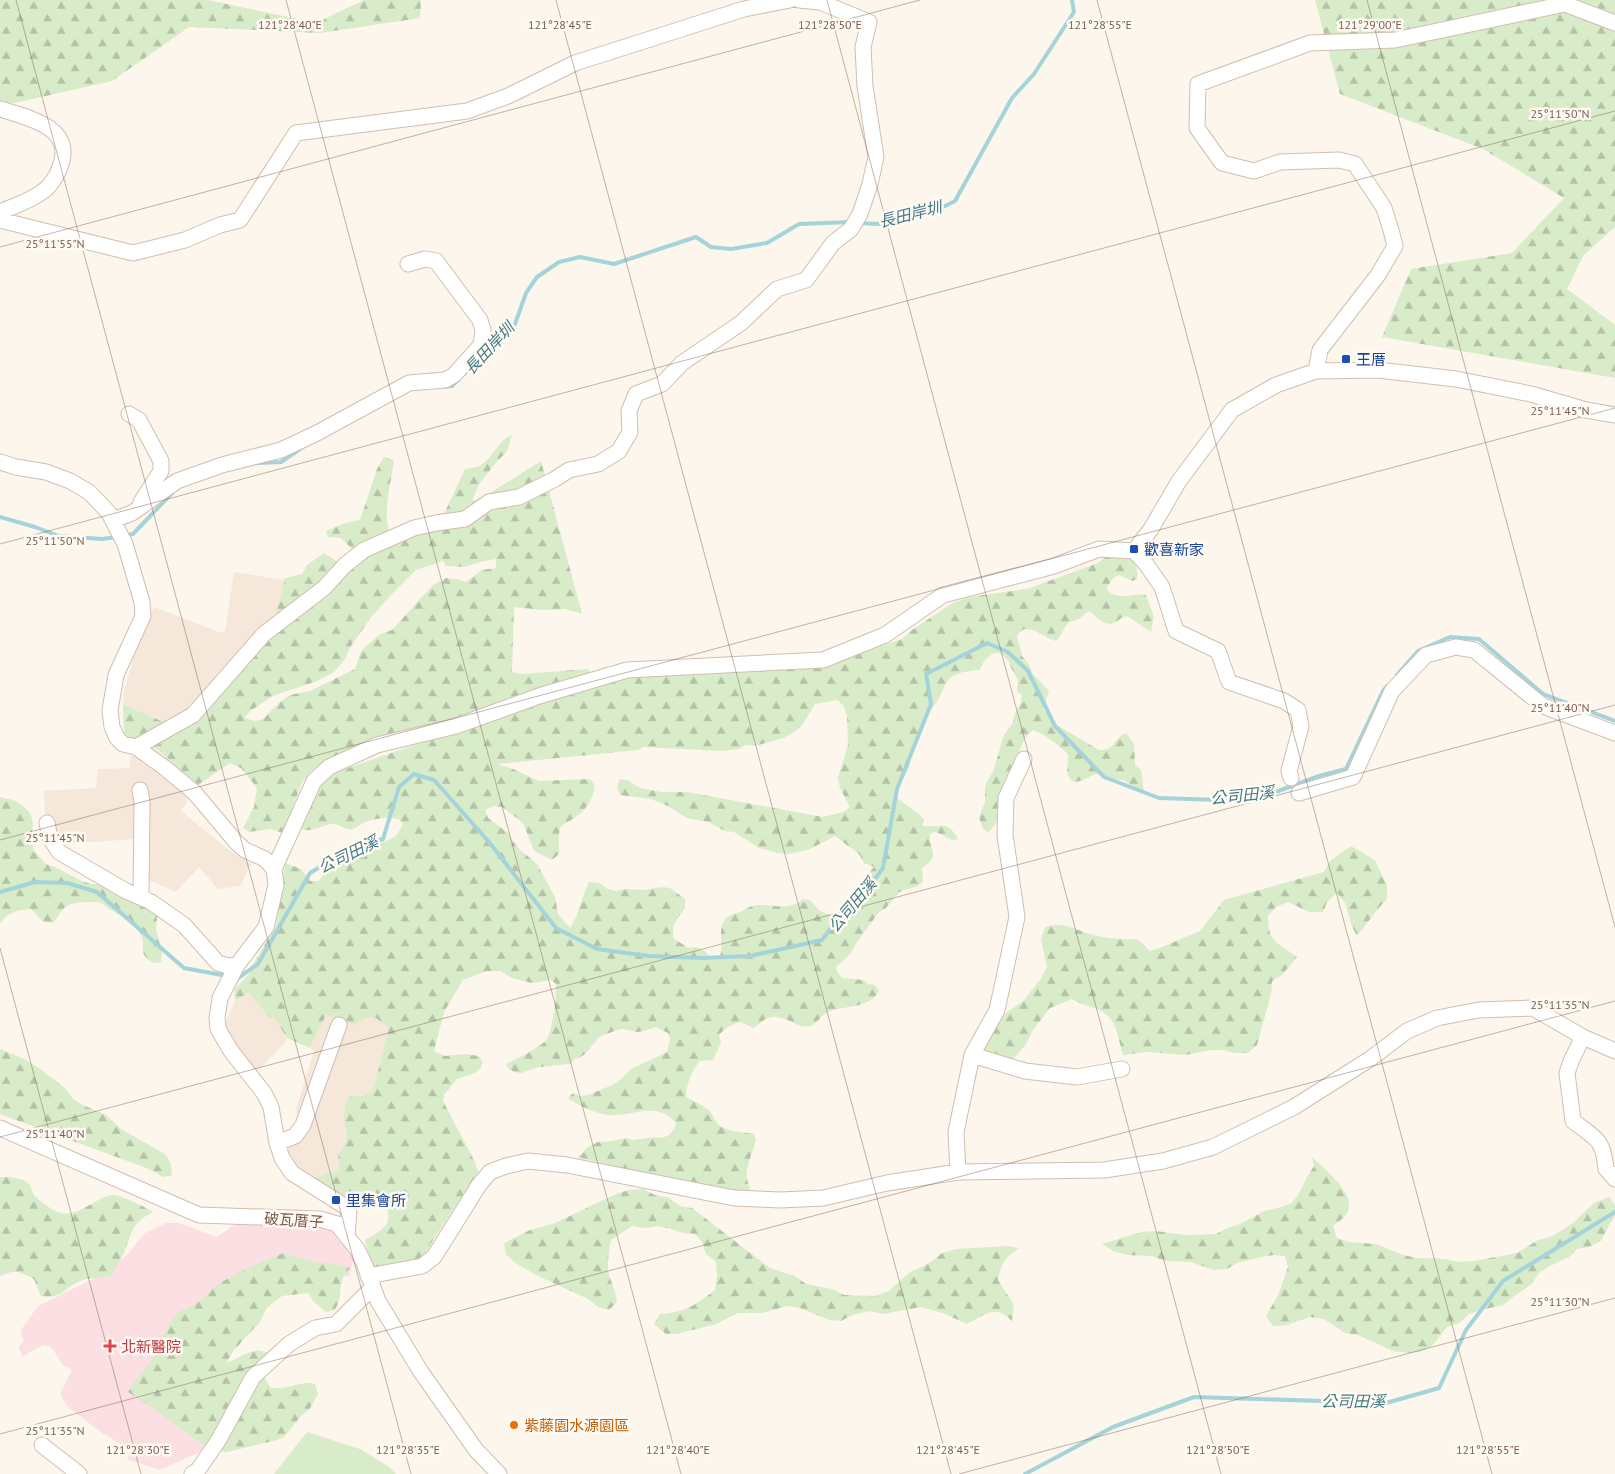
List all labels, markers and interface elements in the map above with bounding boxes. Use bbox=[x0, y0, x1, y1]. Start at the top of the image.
text: 121°28'40"E bbox=[258, 17, 322, 32]
text: 121°28'45"E bbox=[528, 17, 592, 32]
text: 121°28'50"E bbox=[798, 17, 862, 32]
text: 121°28'55"E bbox=[1068, 17, 1132, 32]
text: 121°29'00"E bbox=[1338, 17, 1402, 32]
text: 25°11'50"N bbox=[1530, 106, 1590, 121]
water label: 長田岸圳 bbox=[877, 196, 945, 231]
text: 25°11'55"N bbox=[25, 236, 85, 251]
water label: 長田岸圳 bbox=[460, 316, 519, 378]
place label: 王厝 bbox=[1356, 350, 1386, 369]
marker: 王厝 bbox=[1340, 353, 1352, 365]
text: 25°11'45"N bbox=[1530, 403, 1590, 418]
text: 25°11'50"N bbox=[25, 533, 85, 548]
place label: 歡喜新家 bbox=[1144, 540, 1204, 559]
marker: 歡喜新家 bbox=[1128, 543, 1140, 555]
text: 25°11'40"N bbox=[1530, 700, 1590, 715]
water label: 公司田溪 bbox=[1209, 782, 1277, 808]
text: 25°11'45"N bbox=[25, 830, 85, 845]
water label: 公司田溪 bbox=[315, 830, 383, 877]
water label: 公司田溪 bbox=[824, 873, 882, 936]
text: 25°11'35"N bbox=[1530, 997, 1590, 1012]
text: 25°11'40"N bbox=[25, 1126, 85, 1141]
place label: 里集會所 bbox=[346, 1191, 406, 1210]
marker: 里集會所 bbox=[330, 1194, 342, 1206]
street label: 破瓦厝子 bbox=[263, 1208, 325, 1232]
text: 25°11'30"N bbox=[1530, 1294, 1590, 1309]
place label: 北新醫院 bbox=[121, 1337, 181, 1356]
marker: 北新醫院 bbox=[103, 1339, 117, 1353]
water label: 公司田溪 bbox=[1321, 1391, 1387, 1411]
place label: 紫藤園水源園區 bbox=[524, 1416, 629, 1435]
marker: 紫藤園水源園區 bbox=[508, 1419, 520, 1431]
text: 25°11'35"N bbox=[25, 1423, 85, 1438]
text: 121°28'30"E bbox=[106, 1442, 170, 1457]
text: 121°28'35"E bbox=[376, 1442, 440, 1457]
text: 121°28'40"E bbox=[646, 1442, 710, 1457]
text: 121°28'45"E bbox=[916, 1442, 980, 1457]
text: 121°28'50"E bbox=[1186, 1442, 1250, 1457]
text: 121°28'55"E bbox=[1456, 1442, 1520, 1457]

